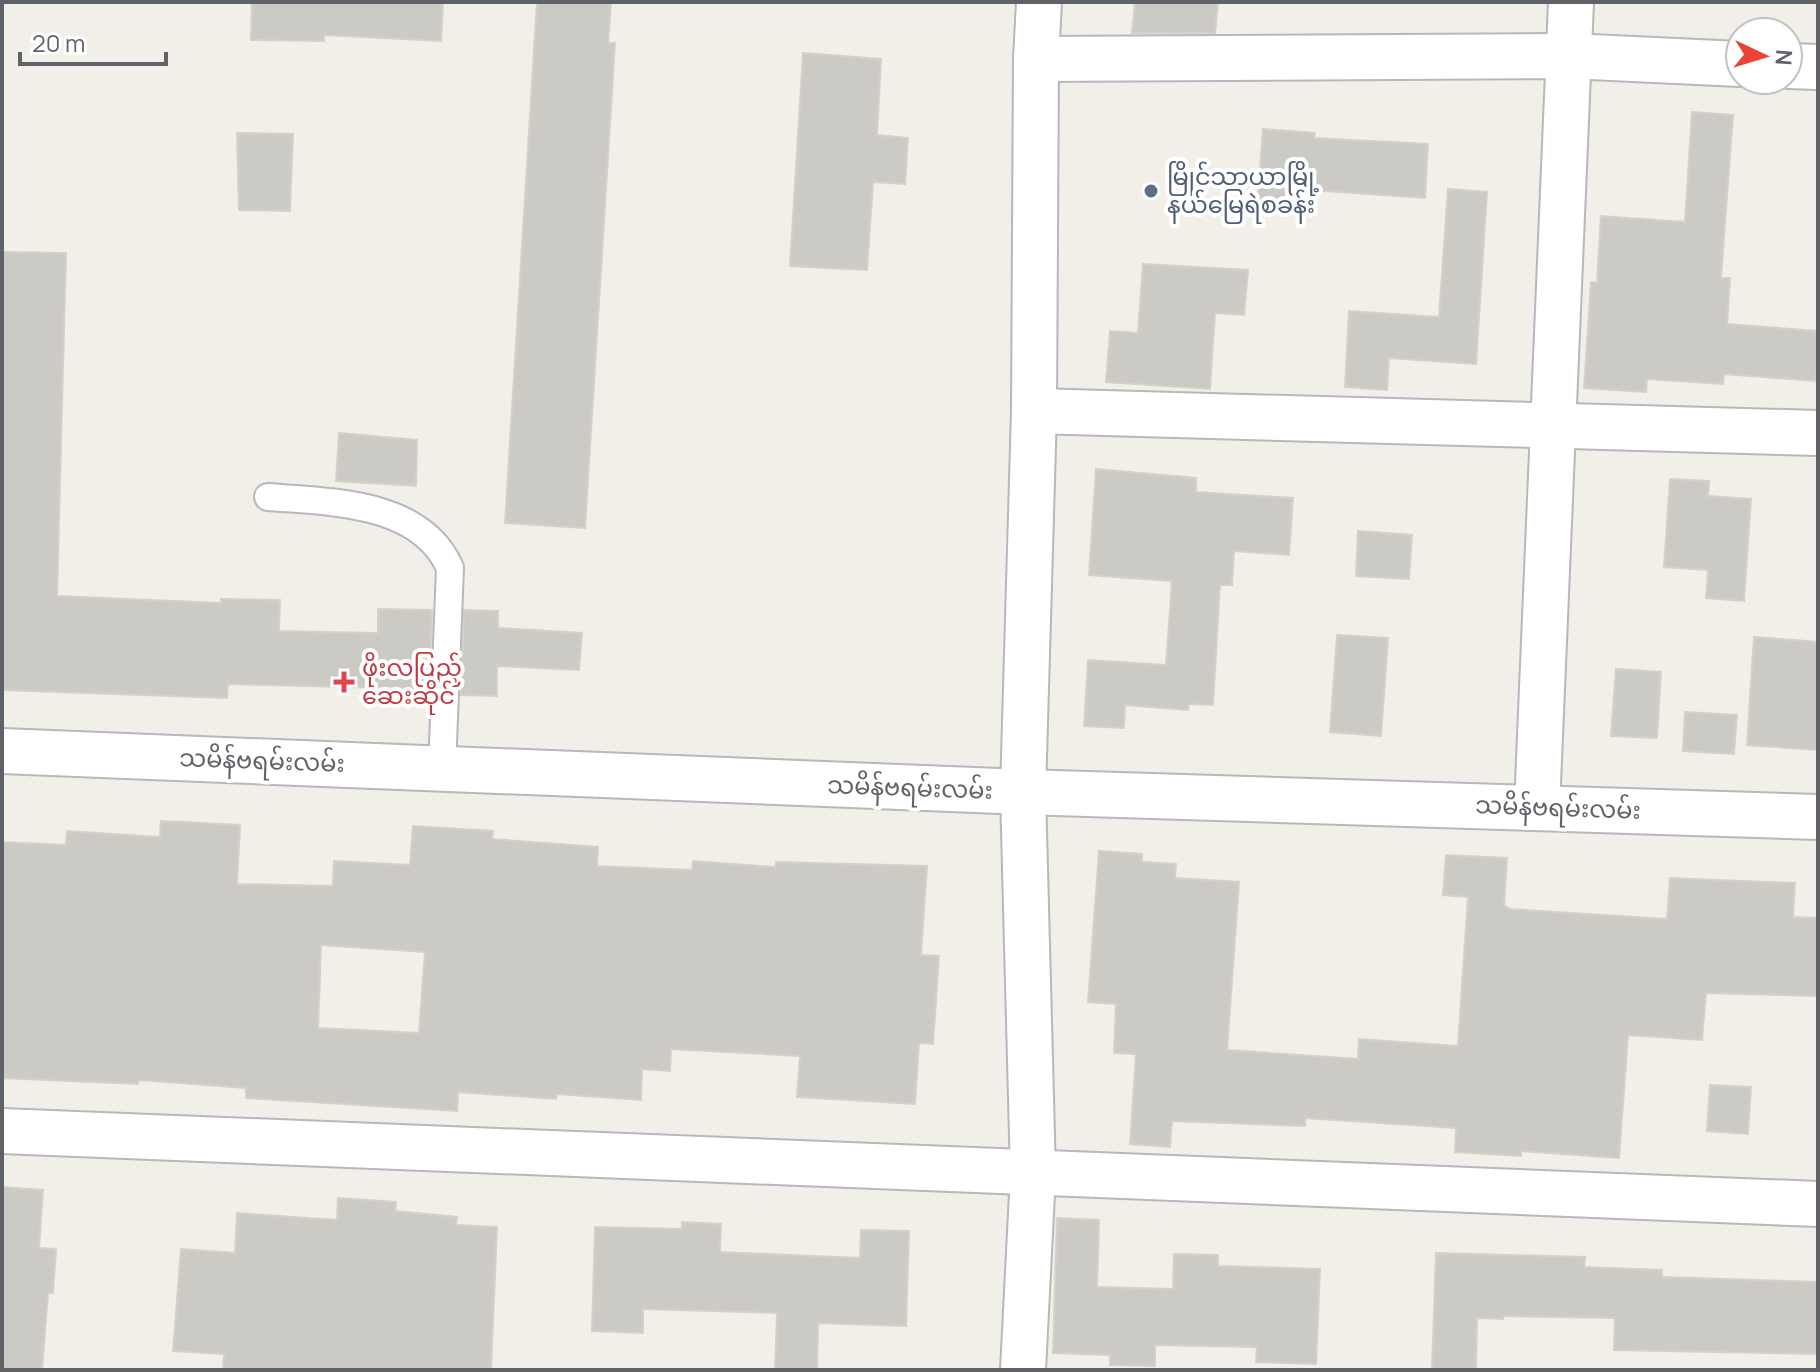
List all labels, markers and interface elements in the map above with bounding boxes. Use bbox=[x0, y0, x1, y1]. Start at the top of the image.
scale bar bbox=[20, 16, 166, 66]
north arrow bbox=[1724, 16, 1804, 96]
text: 20 m bbox=[32, 26, 85, 59]
text: N bbox=[1768, 48, 1799, 66]
place label: မြိုင်သာယာမြို့ နယ်မြေရဲစခန်း bbox=[1167, 159, 1319, 224]
marker: မြိုင်သာယာမြို့ နယ်မြေရဲစခန်း bbox=[1142, 182, 1160, 200]
place label: ဖိုးလပြည့် ဆေးဆိုင် bbox=[362, 650, 462, 715]
marker: ဖိုးလပြည့် ဆေးဆိုင် bbox=[333, 671, 355, 693]
street label: သမိန်ဗရမ်းလမ်း bbox=[178, 740, 345, 783]
street label: သမိန်ဗရမ်းလမ်း bbox=[826, 767, 993, 810]
street label: သမိန်ဗရမ်းလမ်း bbox=[1474, 787, 1641, 830]

